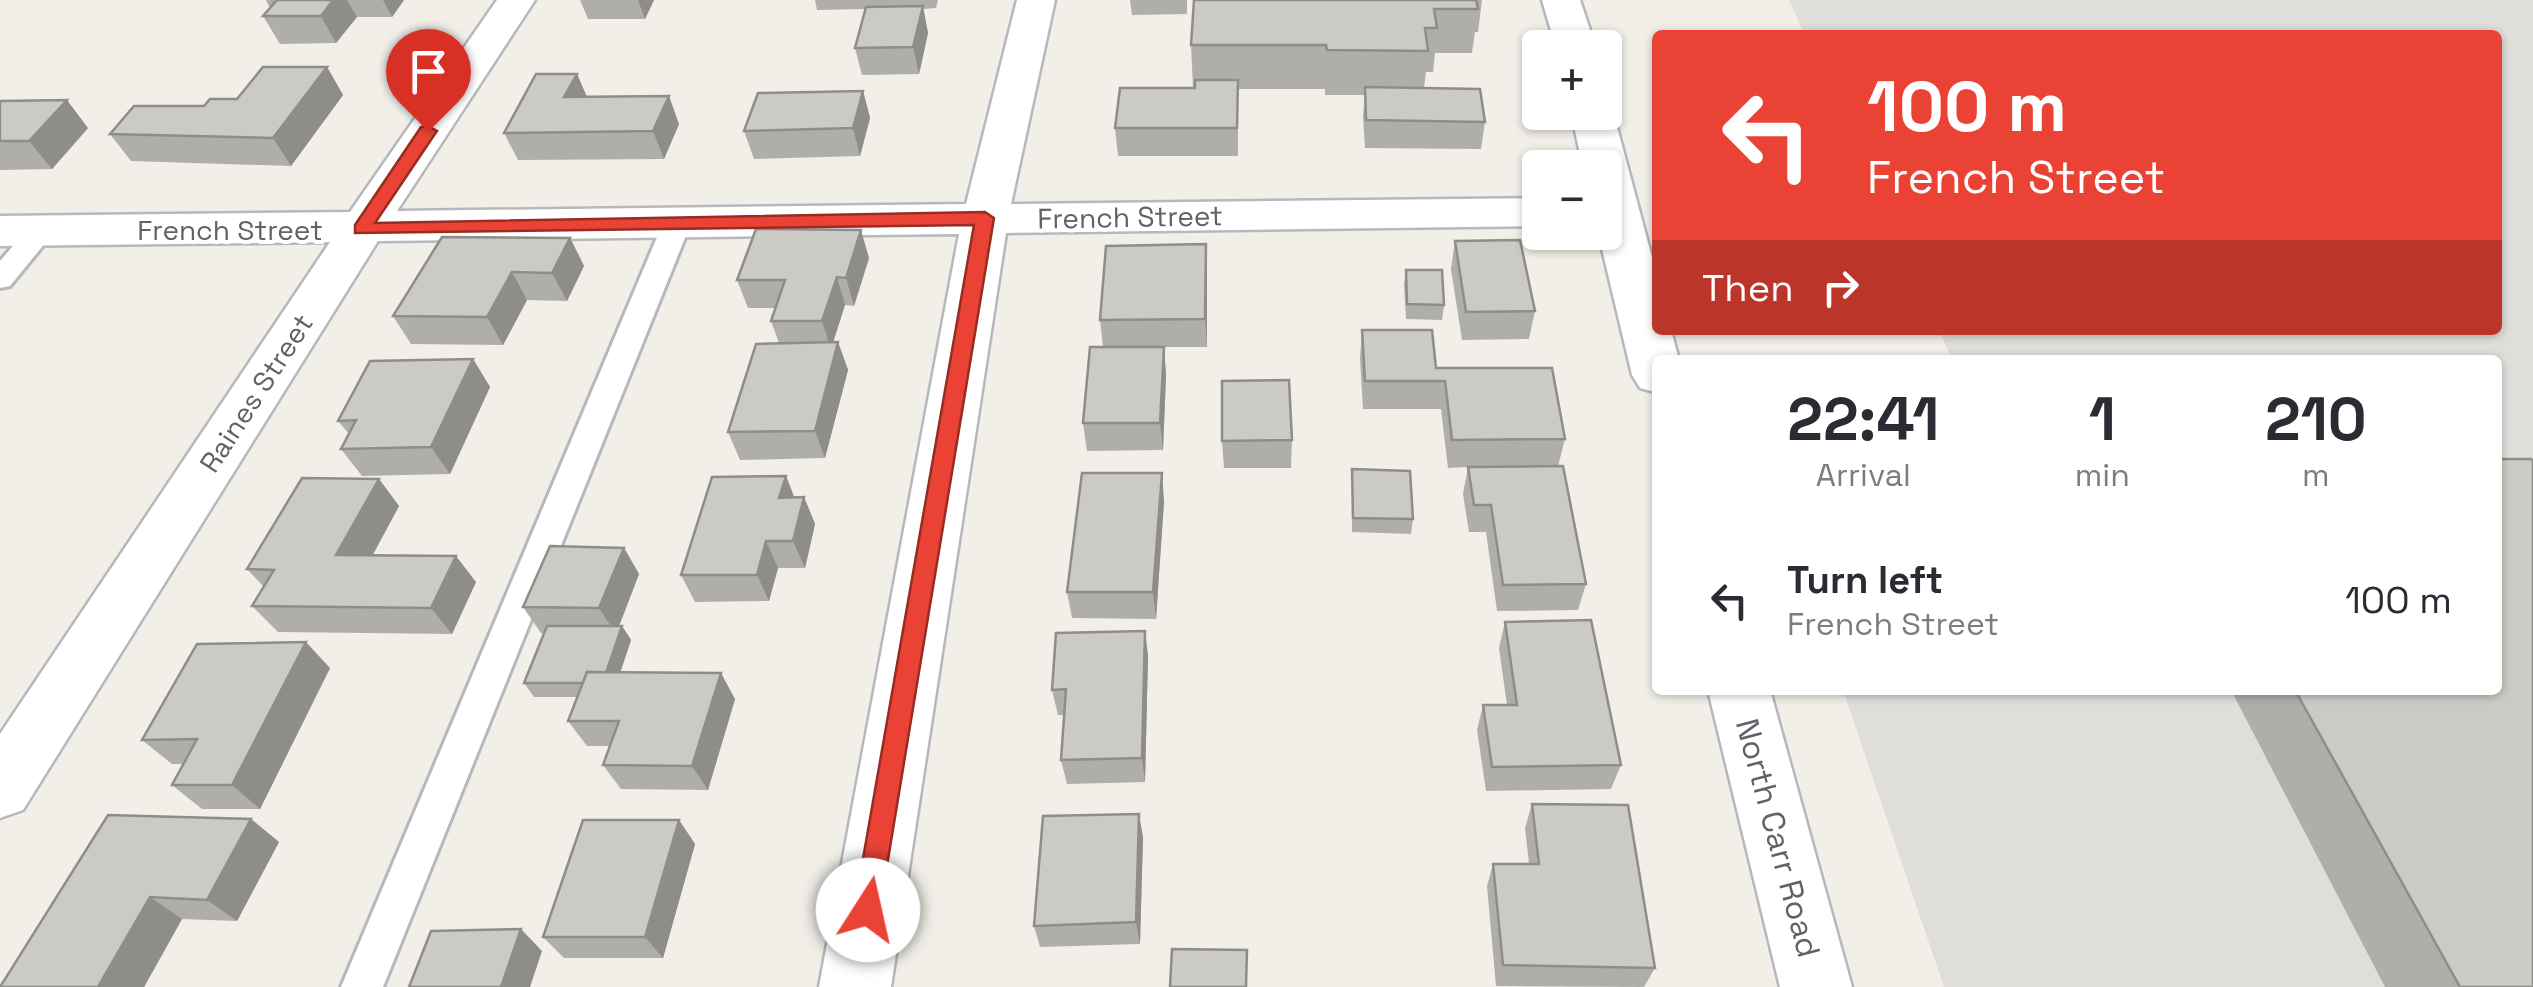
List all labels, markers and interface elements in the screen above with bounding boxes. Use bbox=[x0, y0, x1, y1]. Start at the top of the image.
pin bbox=[386, 29, 471, 132]
map controls bbox=[1522, 30, 1622, 250]
button: + bbox=[1522, 30, 1622, 130]
icon: arrive bbox=[401, 44, 456, 99]
text: 100 m bbox=[1867, 62, 2067, 151]
icon: left bbox=[1702, 70, 1832, 200]
text: French Street bbox=[1867, 149, 2165, 206]
button: − bbox=[1522, 150, 1622, 250]
street label: French Street bbox=[1037, 197, 1223, 237]
street label: French Street bbox=[137, 212, 323, 248]
icon: right bbox=[1813, 260, 1868, 315]
text: Then bbox=[1702, 264, 1793, 312]
street label: Raines Street bbox=[191, 307, 321, 479]
text: 22:41 bbox=[1787, 381, 1939, 458]
text: 1 bbox=[2089, 381, 2116, 458]
text: 210 bbox=[2265, 381, 2367, 458]
text: Arrival bbox=[1816, 455, 1911, 495]
text: min bbox=[2075, 455, 2130, 495]
text: m bbox=[2302, 455, 2330, 495]
text: Turn left bbox=[1787, 556, 1943, 604]
icon: left bbox=[1702, 573, 1757, 628]
text: 100 m bbox=[2345, 576, 2452, 624]
text: French Street bbox=[1787, 604, 1999, 644]
street label: North Carr Road bbox=[1727, 714, 1829, 962]
position arrow bbox=[816, 858, 920, 962]

